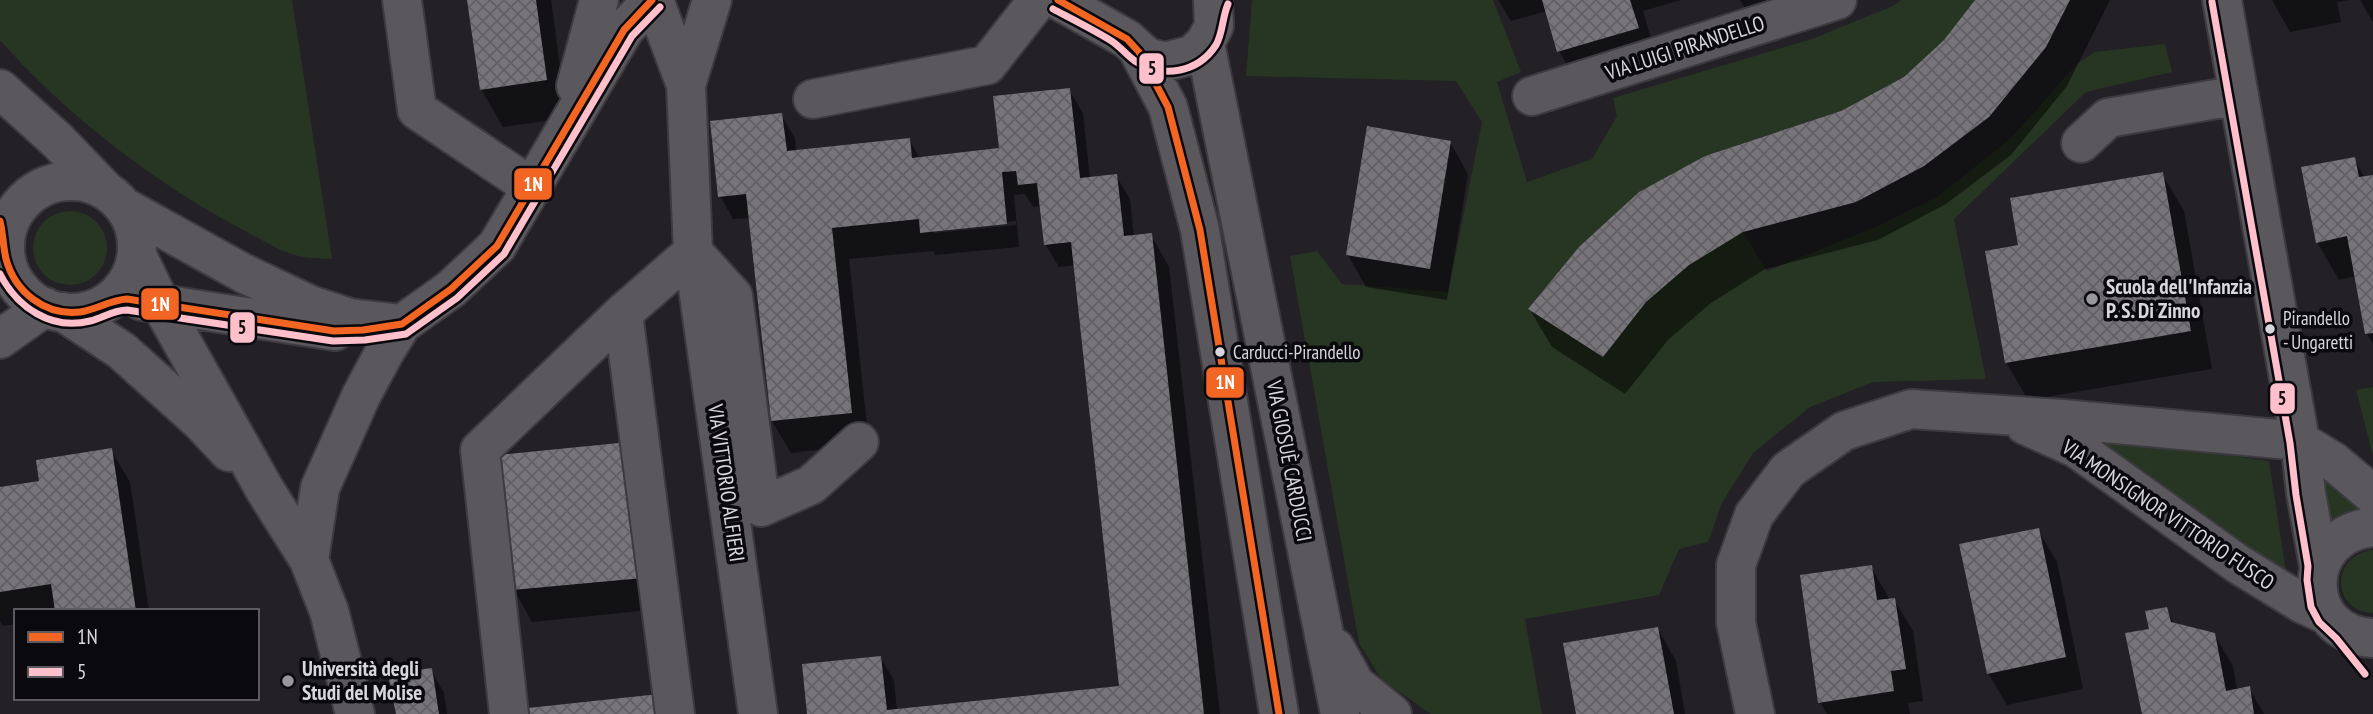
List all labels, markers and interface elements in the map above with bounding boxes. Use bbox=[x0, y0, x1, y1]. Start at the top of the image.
street label: VIA LUIGI PIRANDELLO bbox=[1601, 9, 1768, 86]
line badge: 5 bbox=[1138, 52, 1165, 85]
text: 5 bbox=[1147, 56, 1157, 80]
line badge: 1N bbox=[513, 167, 553, 201]
text: 1N bbox=[523, 172, 543, 196]
place label: Scuola dell'Infanzia P. S. Di Zinno bbox=[2106, 273, 2252, 324]
line badge: 1N bbox=[140, 287, 180, 321]
marker: Scuola dell'Infanzia P. S. Di Zinno bbox=[2084, 291, 2100, 307]
text: 1N bbox=[150, 292, 170, 316]
place label: Pirandello - Ungaretti bbox=[2283, 306, 2353, 354]
line badge: 5 bbox=[229, 311, 256, 344]
text: 5 bbox=[237, 315, 247, 339]
marker: Pirandello - Ungaretti bbox=[2263, 322, 2277, 336]
place label: Carducci-Pirandello bbox=[1233, 340, 1361, 364]
marker: Carducci-Pirandello bbox=[1213, 345, 1227, 359]
line badge: 1N bbox=[1205, 366, 1245, 399]
text: 1N bbox=[1215, 370, 1235, 394]
street label: VIA GIOSUÈ CARDUCCI bbox=[1260, 377, 1318, 544]
line badge: 5 bbox=[2269, 382, 2296, 415]
text: 5 bbox=[2277, 386, 2287, 410]
street label: VIA VITTORIO ALFIERI bbox=[702, 401, 751, 564]
street label: VIA MONSIGNOR VITTORIO FUSCO bbox=[2056, 433, 2280, 596]
legend bbox=[14, 609, 259, 700]
text: 1N bbox=[77, 623, 98, 650]
place label: Università degli Studi del Molise bbox=[302, 655, 422, 706]
text: 5 bbox=[77, 658, 86, 685]
marker: Università degli Studi del Molise bbox=[280, 673, 296, 689]

